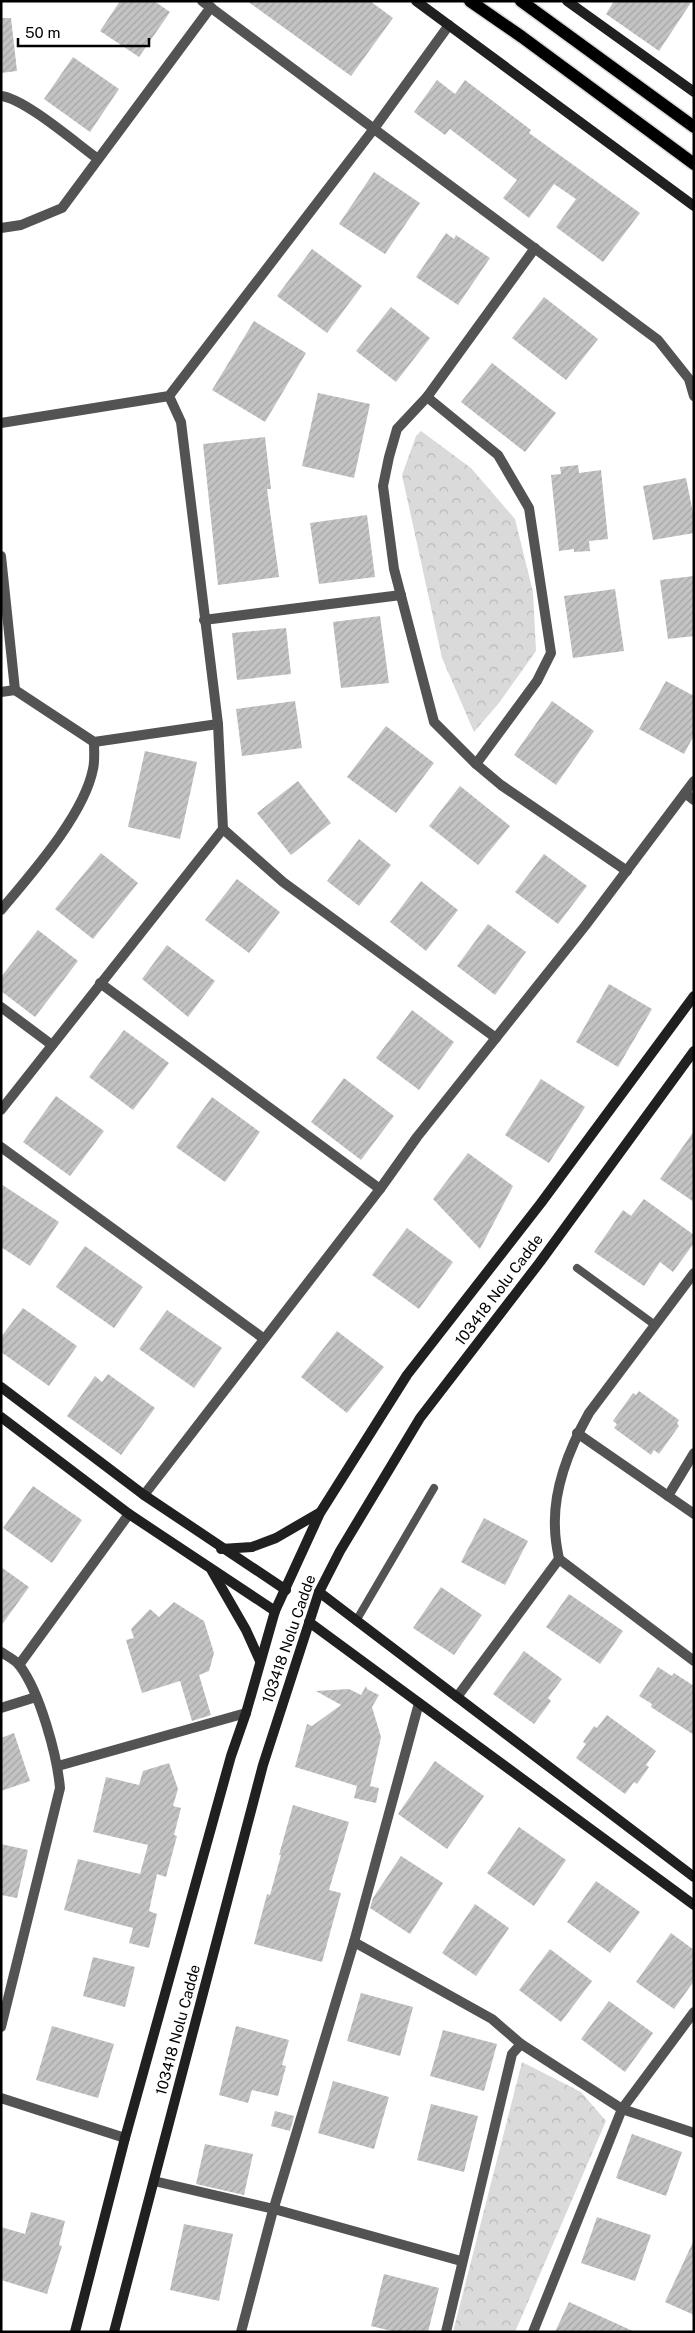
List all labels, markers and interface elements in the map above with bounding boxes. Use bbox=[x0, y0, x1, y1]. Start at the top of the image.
scale bar bbox=[18, 15, 149, 47]
text: 50 m bbox=[25, 24, 60, 41]
street label: 103418 Nolu Cadde bbox=[451, 1231, 546, 1349]
street label: 103418 Nolu Cadde bbox=[259, 1572, 319, 1705]
street label: 103418 Nolu Cadde bbox=[152, 1963, 203, 2097]

